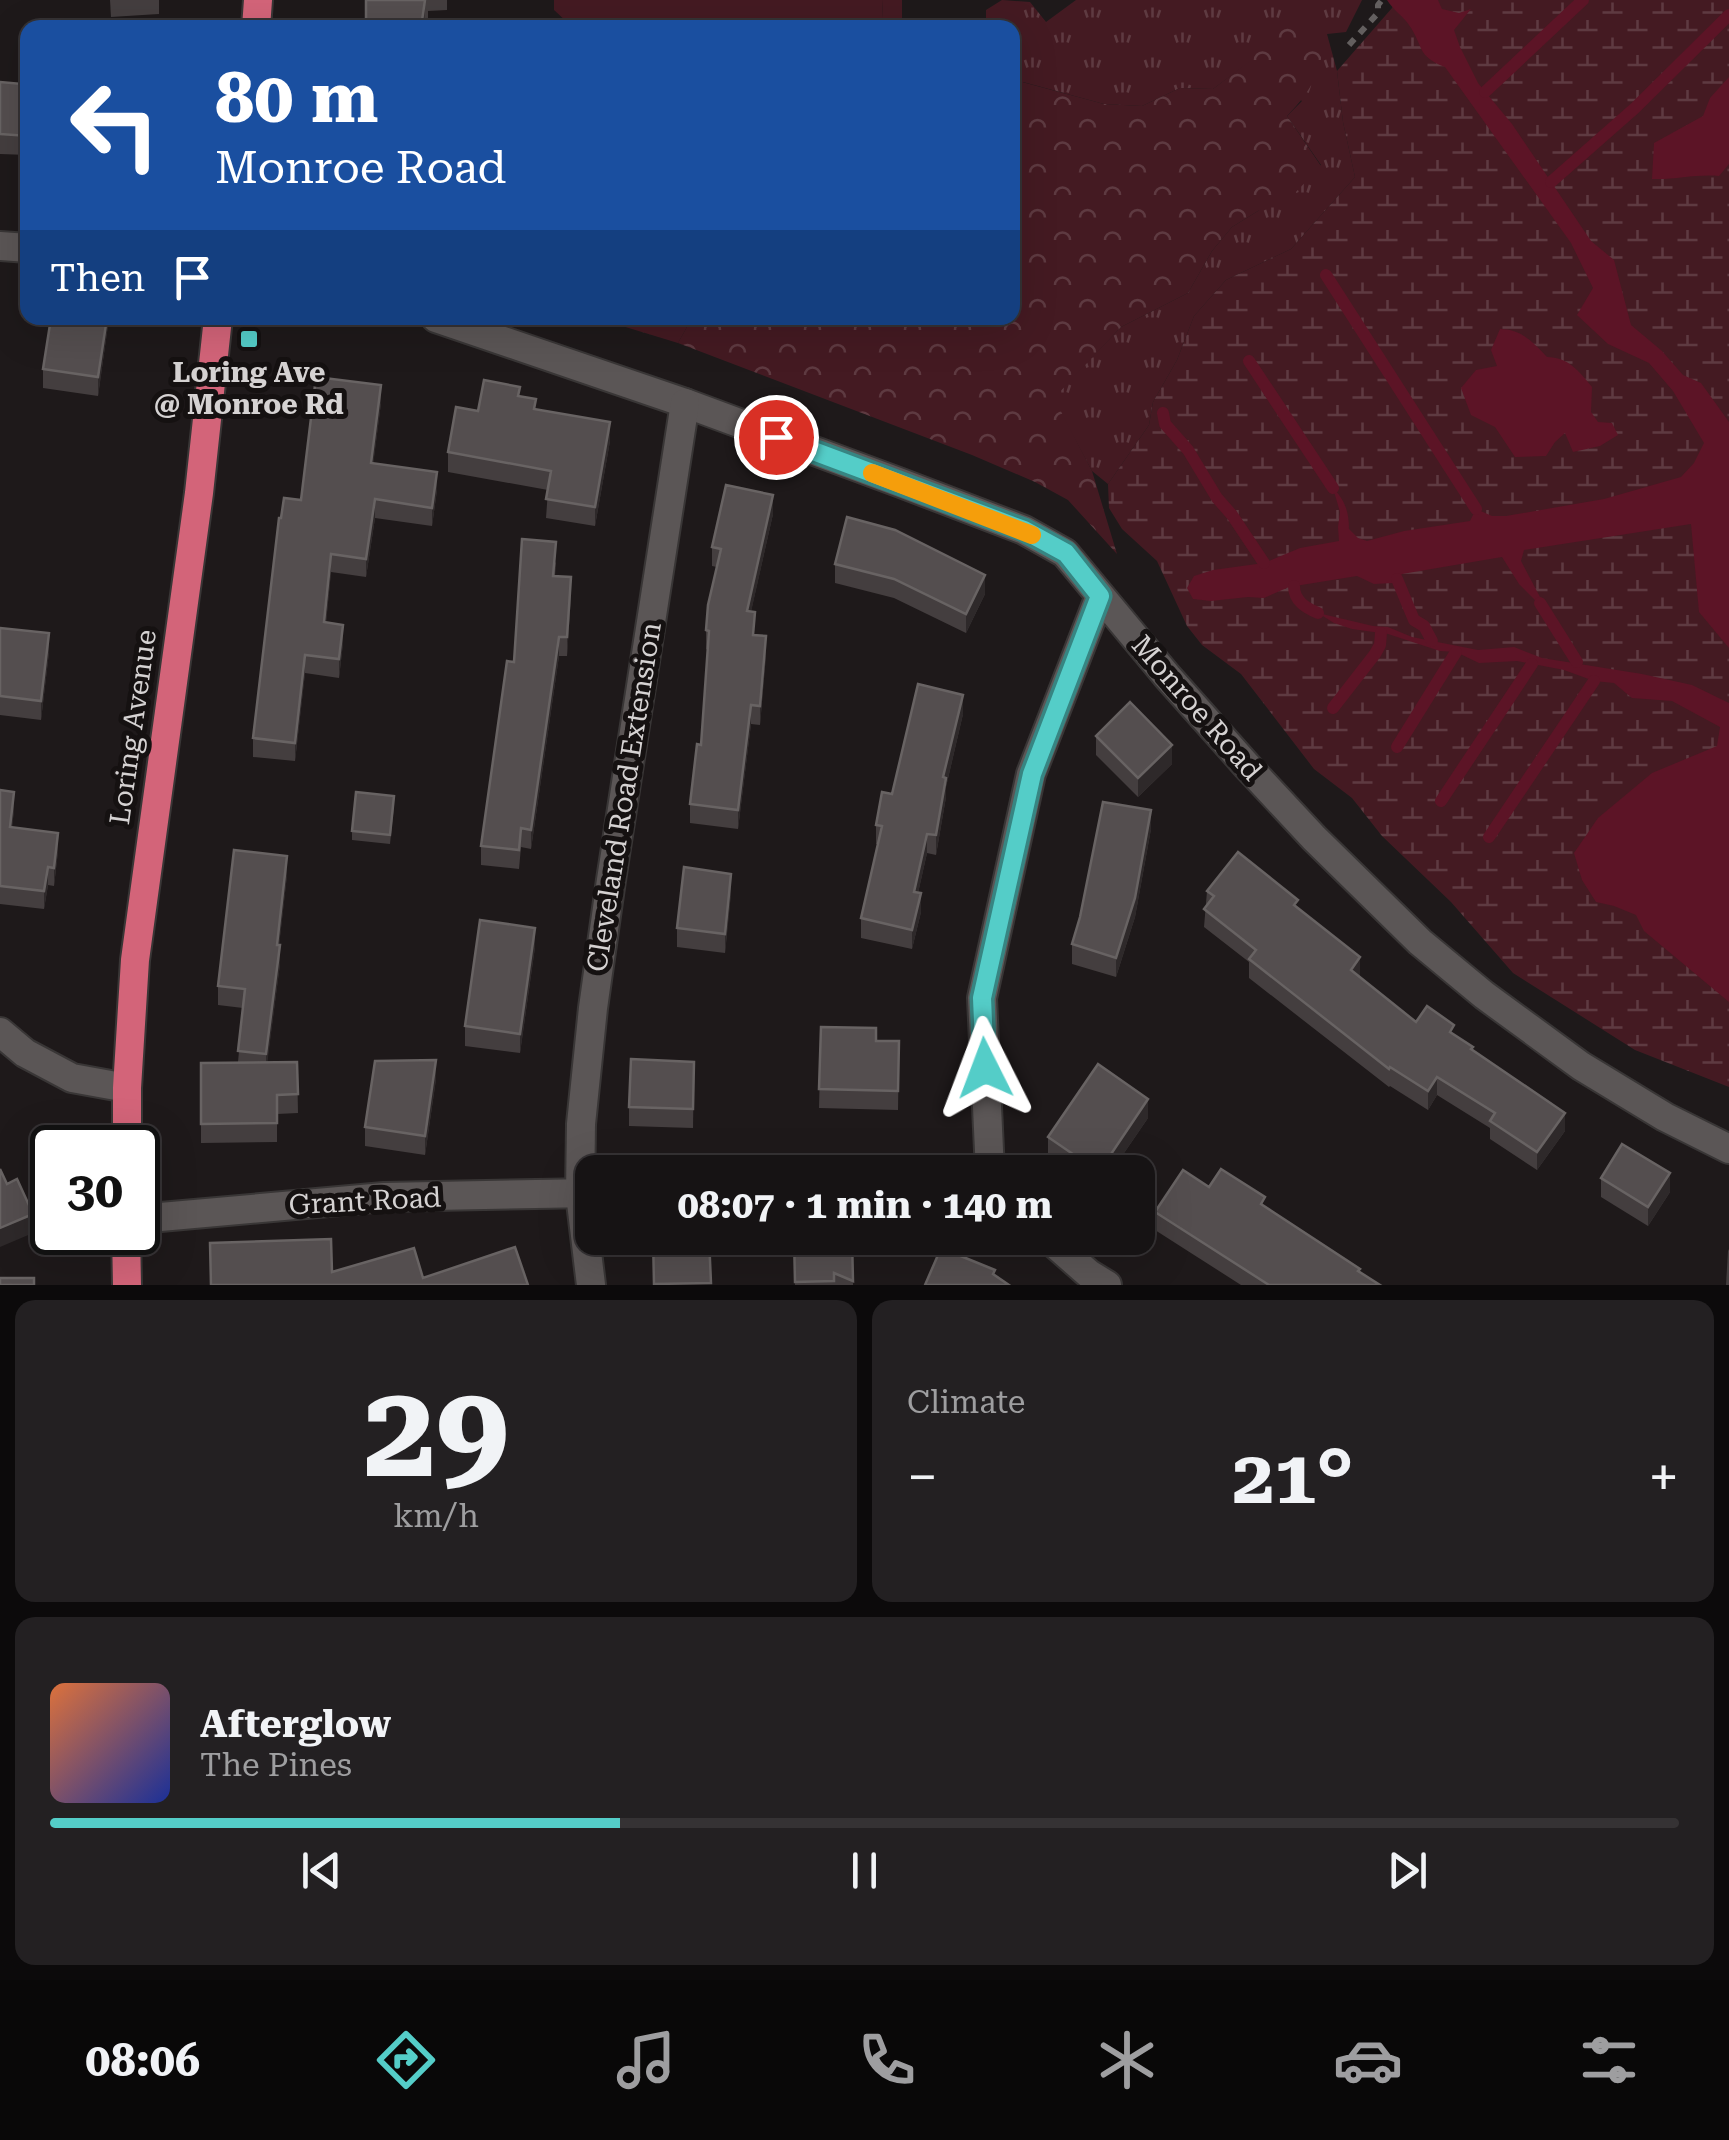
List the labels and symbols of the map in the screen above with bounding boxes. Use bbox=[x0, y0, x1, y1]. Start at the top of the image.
marker: Loring Ave @ Monroe Rd bbox=[238, 328, 260, 350]
place label: Loring Ave @ Monroe Rd bbox=[154, 356, 344, 421]
pin bbox=[734, 395, 819, 480]
street label: Cleveland Road Extension bbox=[580, 620, 668, 974]
street label: Loring Avenue bbox=[103, 627, 163, 827]
street label: Monroe Road bbox=[1125, 629, 1269, 787]
position arrow bbox=[933, 1016, 1037, 1120]
speed limit sign: 30 bbox=[30, 1125, 160, 1255]
street label: Grant Road bbox=[288, 1181, 442, 1221]

